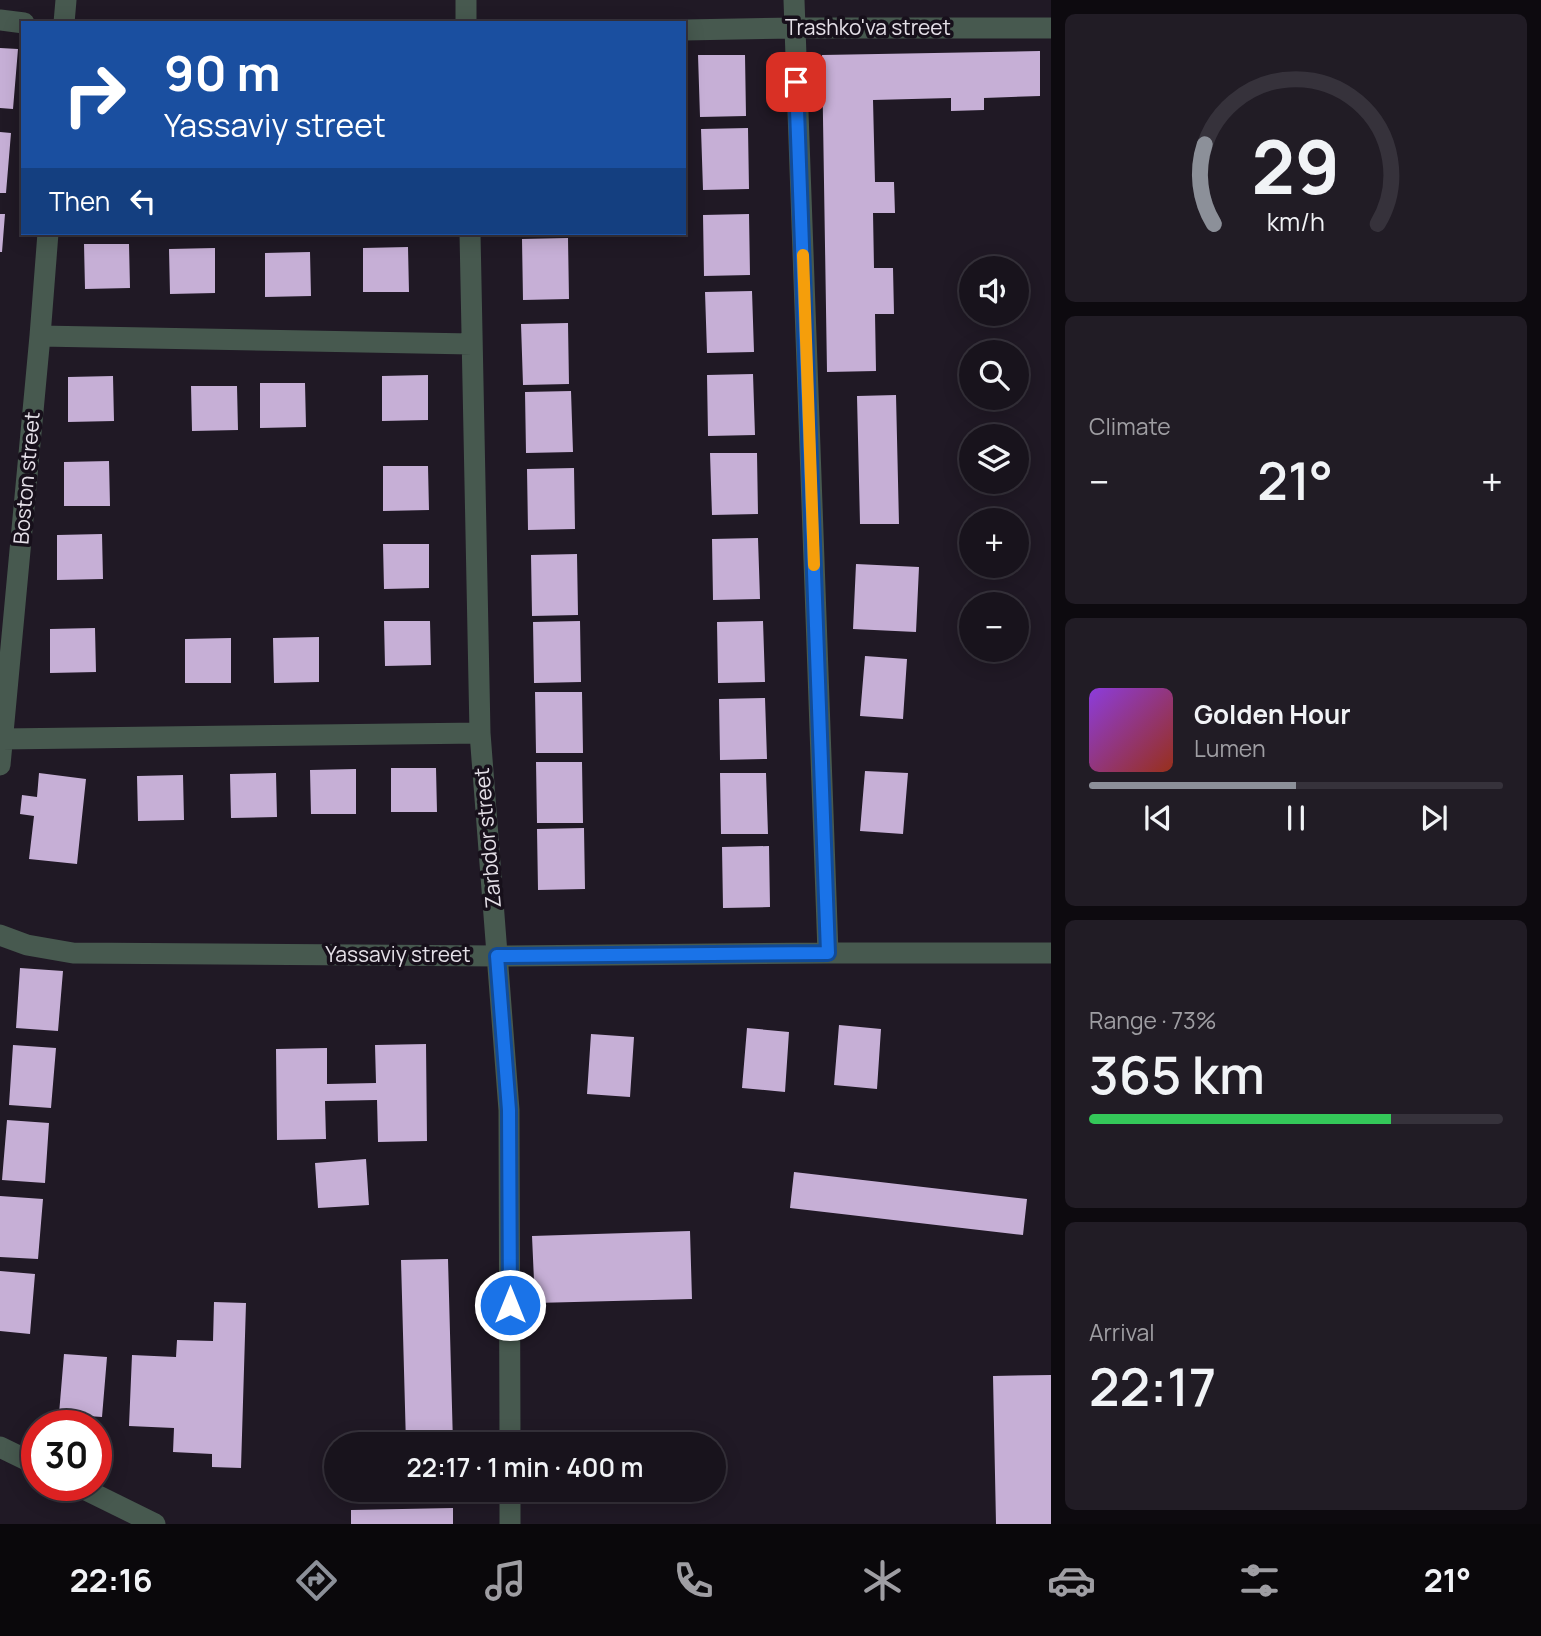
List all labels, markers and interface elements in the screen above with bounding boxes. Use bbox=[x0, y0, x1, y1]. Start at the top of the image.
street label: Trashko'va street bbox=[785, 13, 951, 41]
text: 90 m bbox=[164, 39, 281, 106]
icon: right bbox=[49, 49, 140, 140]
pin bbox=[766, 52, 826, 112]
icon: arrive bbox=[777, 63, 815, 101]
text: Yassaviy street bbox=[164, 103, 386, 147]
text: 29 bbox=[1252, 116, 1340, 216]
icon: left bbox=[124, 182, 162, 220]
text: Then bbox=[49, 183, 110, 219]
text: km/h bbox=[1267, 204, 1325, 239]
map controls bbox=[959, 256, 1029, 662]
button: sound bbox=[959, 256, 1029, 326]
button: search bbox=[959, 340, 1029, 410]
street label: Boston street bbox=[6, 410, 46, 545]
text: Climate bbox=[1089, 410, 1171, 442]
button: layers bbox=[959, 424, 1029, 494]
text: 21° bbox=[1257, 445, 1333, 516]
text: − bbox=[1089, 455, 1110, 507]
text: + bbox=[1481, 455, 1503, 507]
button: + bbox=[959, 508, 1029, 578]
button: − bbox=[959, 592, 1029, 662]
text: Golden Hour bbox=[1194, 696, 1351, 732]
text: Lumen bbox=[1194, 732, 1266, 764]
street label: Zarbdor street bbox=[467, 767, 507, 910]
icon: previous bbox=[1139, 799, 1177, 837]
icon: pause bbox=[1277, 799, 1315, 837]
icon: next bbox=[1415, 799, 1453, 837]
street label: Yassaviy street bbox=[325, 940, 471, 968]
text: Range · 73% bbox=[1089, 1004, 1216, 1036]
text: 365 km bbox=[1089, 1039, 1265, 1110]
position arrow bbox=[473, 1268, 547, 1342]
text: Arrival bbox=[1089, 1316, 1155, 1348]
text: 22:17 bbox=[1089, 1351, 1216, 1422]
speed limit sign: 30 bbox=[21, 1410, 112, 1501]
text: 22:17 · 1 min · 400 m bbox=[407, 1449, 643, 1485]
icon: directions bbox=[292, 1556, 341, 1605]
icon: music bbox=[481, 1556, 530, 1605]
icon: phone bbox=[669, 1556, 718, 1605]
icon: climate bbox=[858, 1556, 907, 1605]
icon: car bbox=[1047, 1556, 1096, 1605]
icon: filters bbox=[1235, 1556, 1284, 1605]
text: 22:16 bbox=[70, 1558, 153, 1602]
text: 21° bbox=[1424, 1558, 1471, 1602]

